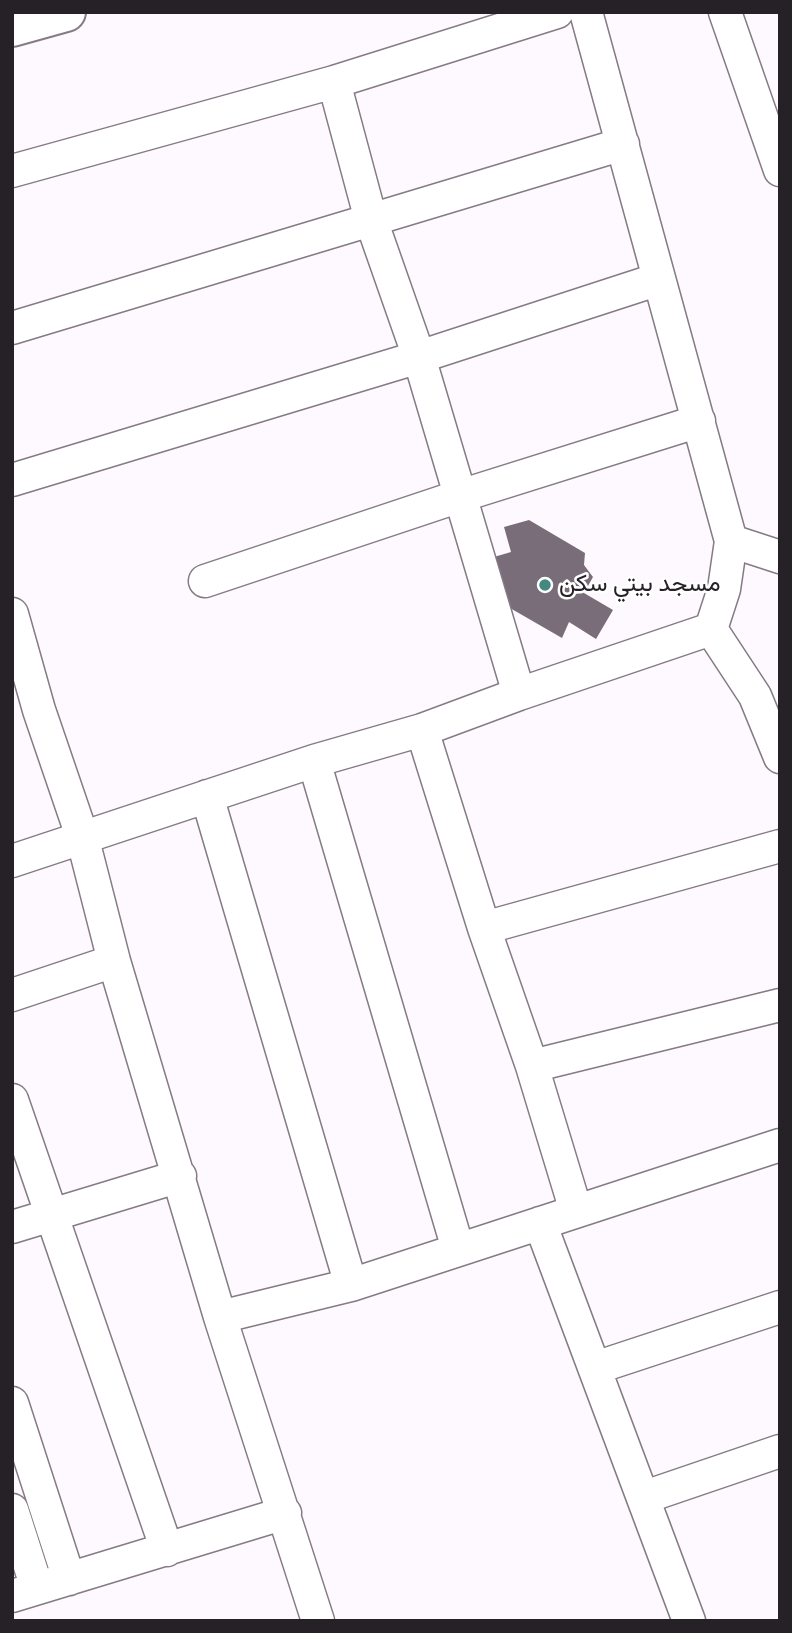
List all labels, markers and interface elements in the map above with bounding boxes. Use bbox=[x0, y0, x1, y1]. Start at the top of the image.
place label: مسجد بيتي سكن bbox=[559, 571, 721, 599]
marker: مسجد بيتي سكن bbox=[537, 577, 553, 593]

